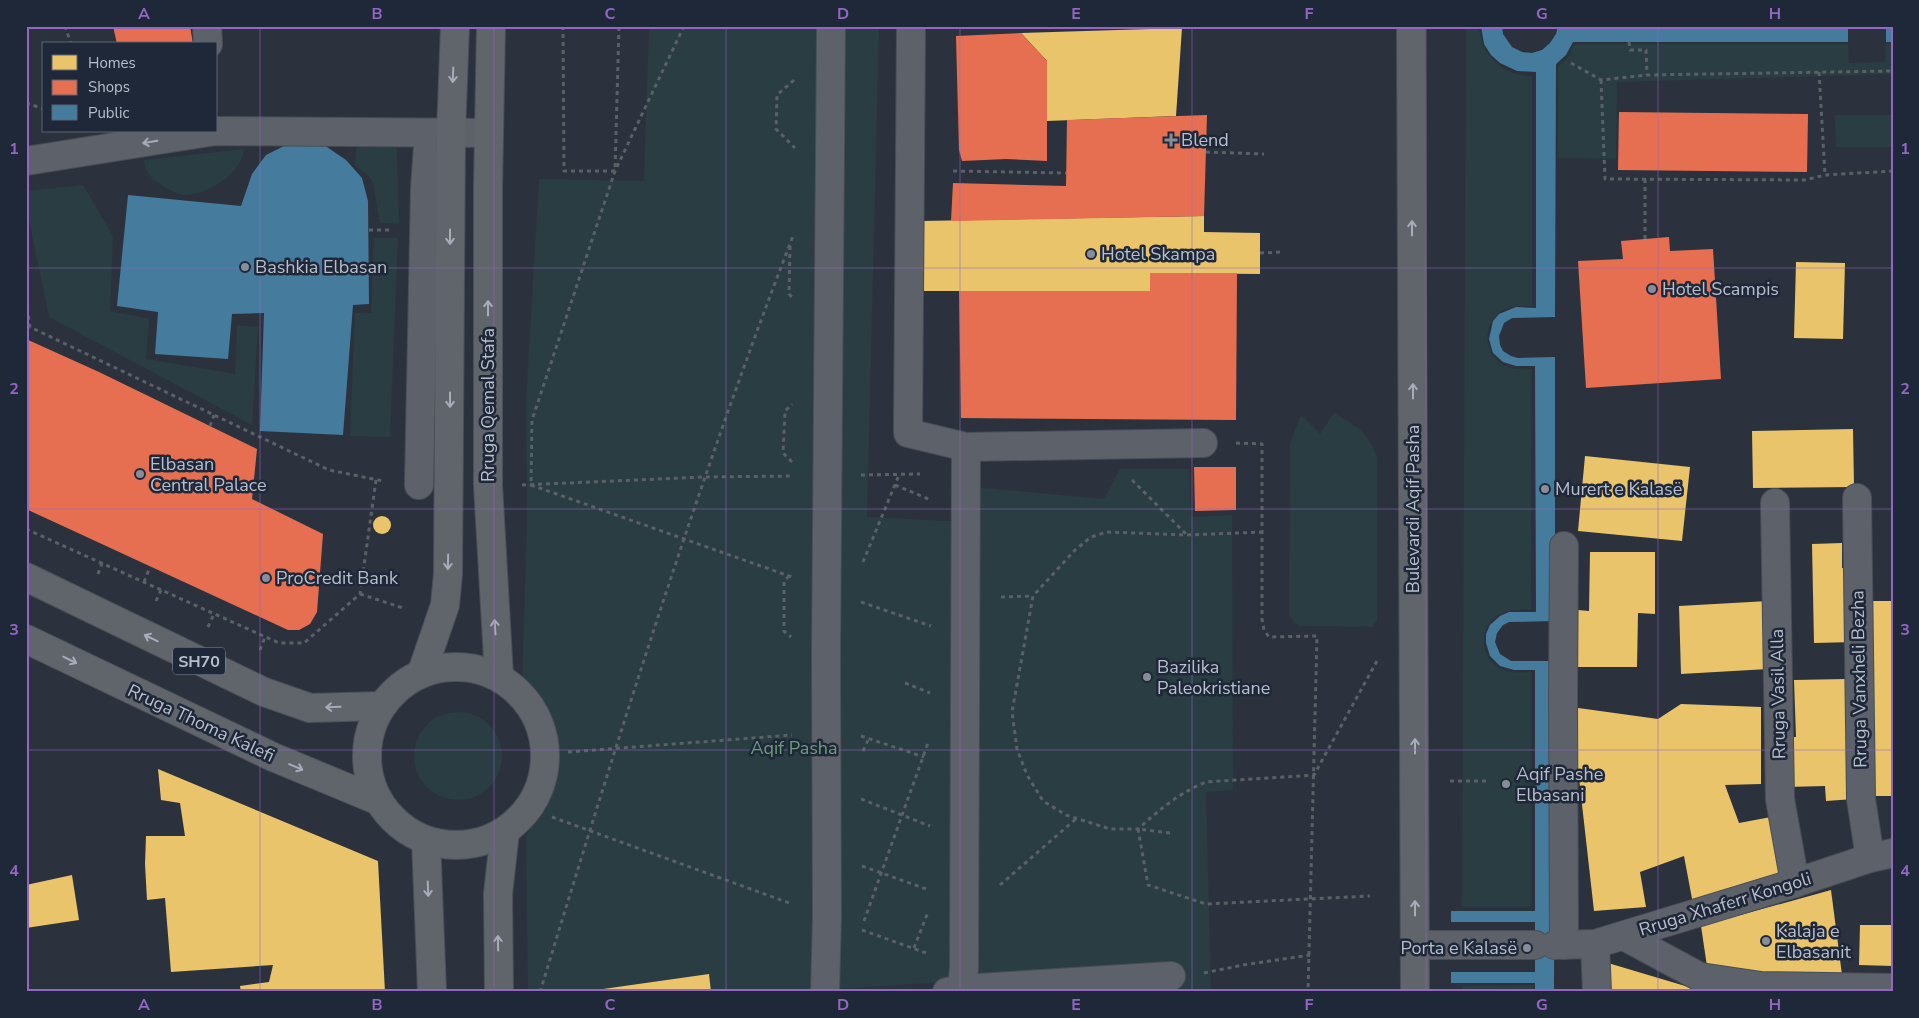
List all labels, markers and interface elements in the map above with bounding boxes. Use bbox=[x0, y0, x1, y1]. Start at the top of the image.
text: A bbox=[138, 3, 150, 25]
text: B bbox=[371, 3, 383, 25]
text: C bbox=[605, 3, 616, 25]
text: D bbox=[837, 3, 849, 25]
text: E bbox=[1071, 3, 1081, 25]
text: F bbox=[1305, 3, 1314, 25]
text: G bbox=[1536, 3, 1548, 25]
text: H bbox=[1769, 3, 1781, 25]
legend bbox=[42, 42, 218, 132]
text: Homes bbox=[88, 53, 136, 73]
one-way arrow bbox=[449, 67, 458, 83]
text: Shops bbox=[88, 77, 130, 97]
text: Public bbox=[88, 103, 129, 123]
place label: Blend bbox=[1181, 128, 1229, 152]
marker: Blend bbox=[1165, 134, 1177, 146]
one-way arrow bbox=[142, 137, 158, 147]
text: 1 bbox=[9, 138, 19, 160]
text: 1 bbox=[1900, 138, 1910, 160]
one-way arrow bbox=[1407, 220, 1417, 236]
one-way arrow bbox=[445, 229, 455, 245]
place label: Hotel Skampa bbox=[1101, 242, 1215, 266]
marker: Hotel Skampa bbox=[1085, 248, 1097, 260]
place label: Bashkia Elbasan bbox=[255, 255, 387, 279]
marker: Bashkia Elbasan bbox=[239, 261, 251, 273]
place label: Hotel Scampis bbox=[1662, 277, 1779, 301]
marker: Hotel Scampis bbox=[1646, 283, 1658, 295]
one-way arrow bbox=[483, 300, 493, 316]
street label: Rruga Qemal Stafa bbox=[476, 328, 500, 482]
text: 2 bbox=[9, 378, 19, 400]
text: 2 bbox=[1900, 378, 1910, 400]
one-way arrow bbox=[1408, 383, 1418, 399]
one-way arrow bbox=[445, 392, 455, 408]
street label: Bulevardi Aqif Pasha bbox=[1401, 425, 1425, 593]
place label: Elbasan Central Palace bbox=[150, 452, 267, 497]
marker: Elbasan Central Palace bbox=[134, 468, 146, 480]
place label: Murert e Kalasë bbox=[1555, 477, 1682, 501]
marker: Murert e Kalasë bbox=[1539, 483, 1551, 495]
one-way arrow bbox=[444, 554, 453, 570]
place label: ProCredit Bank bbox=[276, 566, 399, 590]
marker: ProCredit Bank bbox=[260, 572, 272, 584]
street label: Rruga Vanxheli Bezha bbox=[1845, 590, 1873, 768]
text: 3 bbox=[9, 619, 19, 641]
text: 3 bbox=[1900, 619, 1910, 641]
one-way arrow bbox=[490, 620, 500, 636]
street label: Rruga Vasil Alla bbox=[1765, 629, 1791, 759]
one-way arrow bbox=[143, 633, 158, 643]
road number: SH70 bbox=[173, 648, 225, 674]
place label: Bazilika Paleokristiane bbox=[1157, 655, 1270, 700]
one-way arrow bbox=[62, 656, 77, 666]
marker: Bazilika Paleokristiane bbox=[1141, 671, 1153, 683]
street label: Rruga Thoma Kalefi bbox=[124, 678, 278, 768]
one-way arrow bbox=[325, 702, 342, 712]
park label: Aqif Pasha bbox=[750, 736, 838, 760]
one-way arrow bbox=[1410, 738, 1419, 754]
place label: Aqif Pashe Elbasani bbox=[1516, 762, 1603, 807]
one-way arrow bbox=[288, 763, 303, 773]
marker: Aqif Pashe Elbasani bbox=[1500, 778, 1512, 790]
text: 4 bbox=[9, 860, 19, 882]
text: 4 bbox=[1900, 860, 1910, 882]
street label: Rruga Xhaferr Kongoli bbox=[1636, 866, 1814, 942]
one-way arrow bbox=[423, 881, 432, 897]
one-way arrow bbox=[1410, 900, 1420, 916]
place label: Kalaja e Elbasanit bbox=[1776, 919, 1851, 964]
one-way arrow bbox=[494, 935, 503, 951]
marker: Kalaja e Elbasanit bbox=[1760, 935, 1772, 947]
place label: Porta e Kalasë bbox=[1401, 936, 1517, 960]
marker: Porta e Kalasë bbox=[1521, 942, 1533, 954]
text: A bbox=[138, 994, 150, 1016]
text: B bbox=[371, 994, 383, 1016]
text: C bbox=[605, 994, 616, 1016]
text: D bbox=[837, 994, 849, 1016]
text: E bbox=[1071, 994, 1081, 1016]
text: F bbox=[1305, 994, 1314, 1016]
text: G bbox=[1536, 994, 1548, 1016]
text: H bbox=[1769, 994, 1781, 1016]

